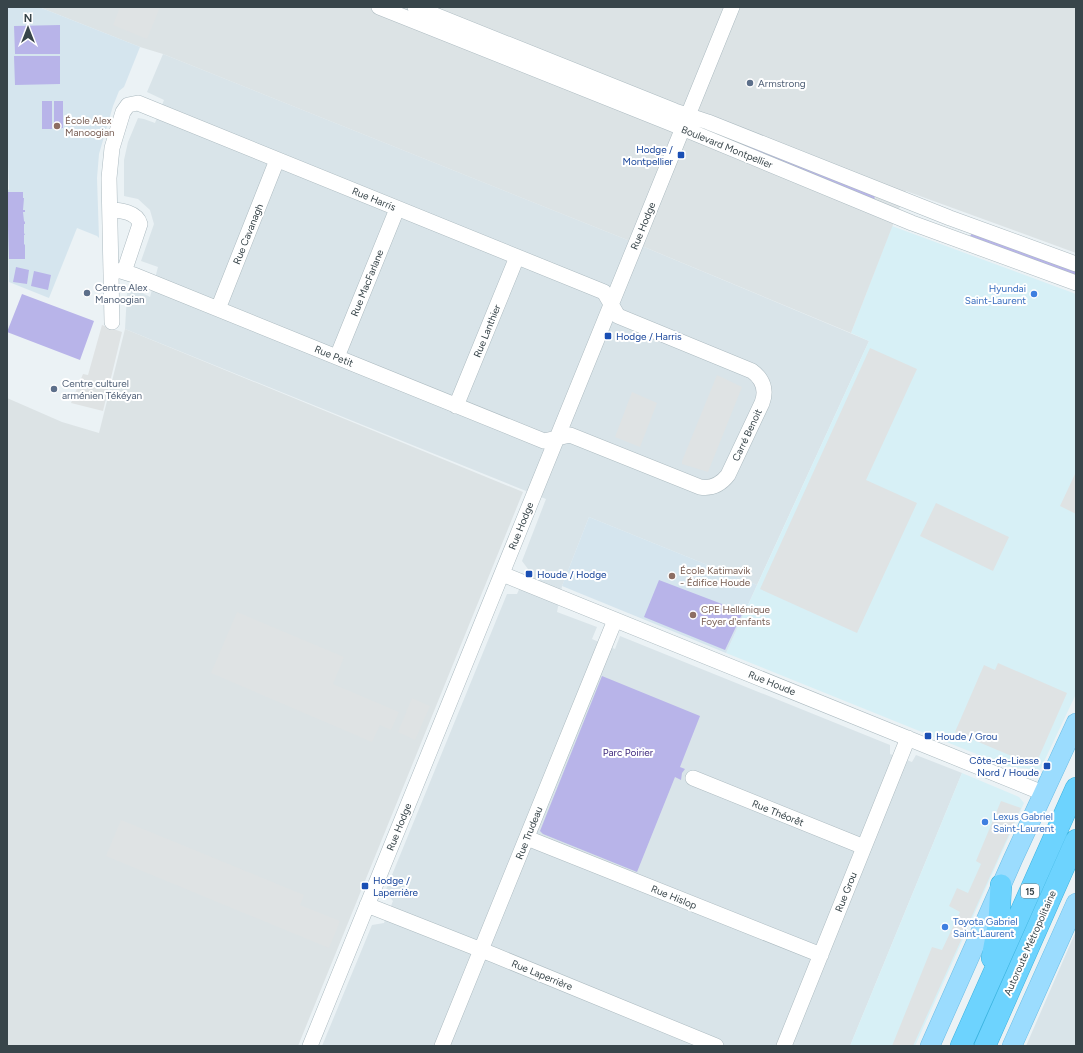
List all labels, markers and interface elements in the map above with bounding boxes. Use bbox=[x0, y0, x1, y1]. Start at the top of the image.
north arrow bbox=[8, 8, 48, 48]
text: N bbox=[24, 12, 32, 25]
place label: Armstrong bbox=[758, 77, 806, 90]
marker: Armstrong bbox=[745, 78, 755, 88]
place label: École Alex Manoogian bbox=[65, 114, 115, 139]
marker: École Alex Manoogian bbox=[52, 121, 62, 131]
street label: Boulevard Montpellier bbox=[679, 123, 775, 172]
place label: Hodge / Montpellier bbox=[622, 143, 674, 168]
marker: Hodge / Montpellier bbox=[676, 150, 686, 160]
street label: Rue Harris bbox=[350, 184, 398, 214]
street label: Rue Hodge bbox=[628, 200, 659, 252]
street label: Rue Cavanagh bbox=[230, 201, 266, 266]
street label: Rue MacFarlane bbox=[348, 247, 387, 318]
place label: Centre Alex Manoogian bbox=[95, 281, 148, 306]
place label: Hyundai Saint-Laurent bbox=[965, 282, 1026, 307]
marker: Centre Alex Manoogian bbox=[82, 288, 92, 298]
marker: Hyundai Saint-Laurent bbox=[1029, 289, 1039, 299]
street label: Rue Lanthier bbox=[470, 302, 504, 359]
place label: Hodge / Harris bbox=[616, 330, 682, 343]
marker: Hodge / Harris bbox=[603, 331, 613, 341]
street label: Rue Petit bbox=[313, 342, 356, 370]
place label: Centre culturel arménien Tékéyan bbox=[62, 377, 143, 402]
marker: Centre culturel arménien Tékéyan bbox=[49, 384, 59, 394]
street label: Carré Benoit bbox=[729, 407, 765, 463]
street label: Rue Hodge bbox=[506, 500, 537, 552]
place label: École Katimavik - Édifice Houde bbox=[680, 564, 751, 589]
place label: Houde / Hodge bbox=[537, 568, 607, 581]
marker: Houde / Hodge bbox=[524, 569, 534, 579]
marker: École Katimavik - Édifice Houde bbox=[667, 571, 677, 581]
place label: CPE Hellénique Foyer d'enfants bbox=[701, 603, 771, 628]
marker: CPE Hellénique Foyer d'enfants bbox=[688, 610, 698, 620]
street label: Rue Houde bbox=[746, 668, 798, 699]
place label: Houde / Grou bbox=[936, 730, 997, 743]
marker: Houde / Grou bbox=[923, 731, 933, 741]
park label: Parc Poirier bbox=[603, 746, 654, 759]
place label: Côte-de-Liesse Nord / Houde bbox=[969, 754, 1040, 779]
marker: Côte-de-Liesse Nord / Houde bbox=[1042, 761, 1052, 771]
street label: Rue Théorêt bbox=[750, 797, 806, 829]
street label: Rue Hodge bbox=[384, 801, 415, 853]
street label: Rue Trudeau bbox=[513, 805, 545, 861]
place label: Lexus Gabriel Saint-Laurent bbox=[993, 810, 1054, 835]
marker: Lexus Gabriel Saint-Laurent bbox=[980, 817, 990, 827]
street label: Rue Grou bbox=[832, 870, 860, 914]
place label: Hodge / Laperrière bbox=[373, 874, 419, 899]
marker: Hodge / Laperrière bbox=[360, 881, 370, 891]
street label: Rue Hislop bbox=[649, 882, 699, 912]
road number: 15 bbox=[1021, 884, 1039, 898]
street label: Autoroute Métropolitaine bbox=[1001, 888, 1059, 998]
place label: Toyota Gabriel Saint-Laurent bbox=[953, 915, 1018, 940]
marker: Toyota Gabriel Saint-Laurent bbox=[940, 922, 950, 932]
street label: Rue Laperrière bbox=[510, 957, 575, 993]

